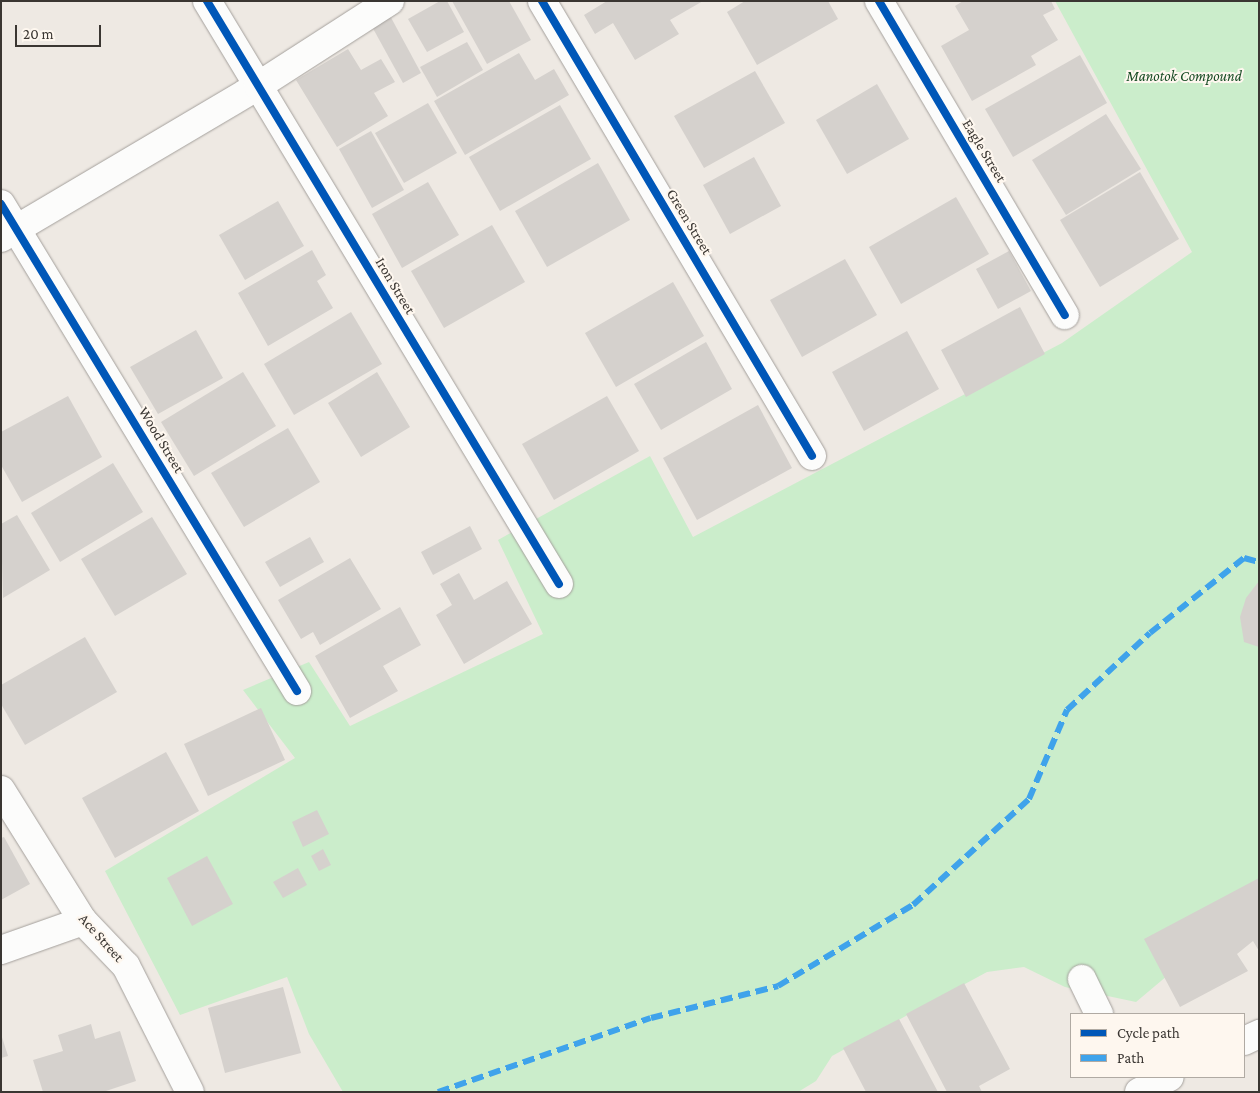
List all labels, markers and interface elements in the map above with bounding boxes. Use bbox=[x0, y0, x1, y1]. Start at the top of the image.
scale bar bbox=[18, 15, 104, 47]
text: 20 m bbox=[23, 26, 54, 42]
park label: Manotok Compound bbox=[1126, 68, 1242, 86]
street label: Eagle Street bbox=[958, 116, 1010, 186]
street label: Green Street bbox=[662, 186, 716, 258]
street label: Iron Street bbox=[371, 254, 419, 318]
street label: Wood Street bbox=[134, 404, 188, 476]
street label: Ace Street bbox=[74, 910, 128, 966]
legend bbox=[1070, 1013, 1245, 1078]
text: Cycle path bbox=[1117, 1025, 1180, 1041]
text: Path bbox=[1117, 1050, 1144, 1066]

